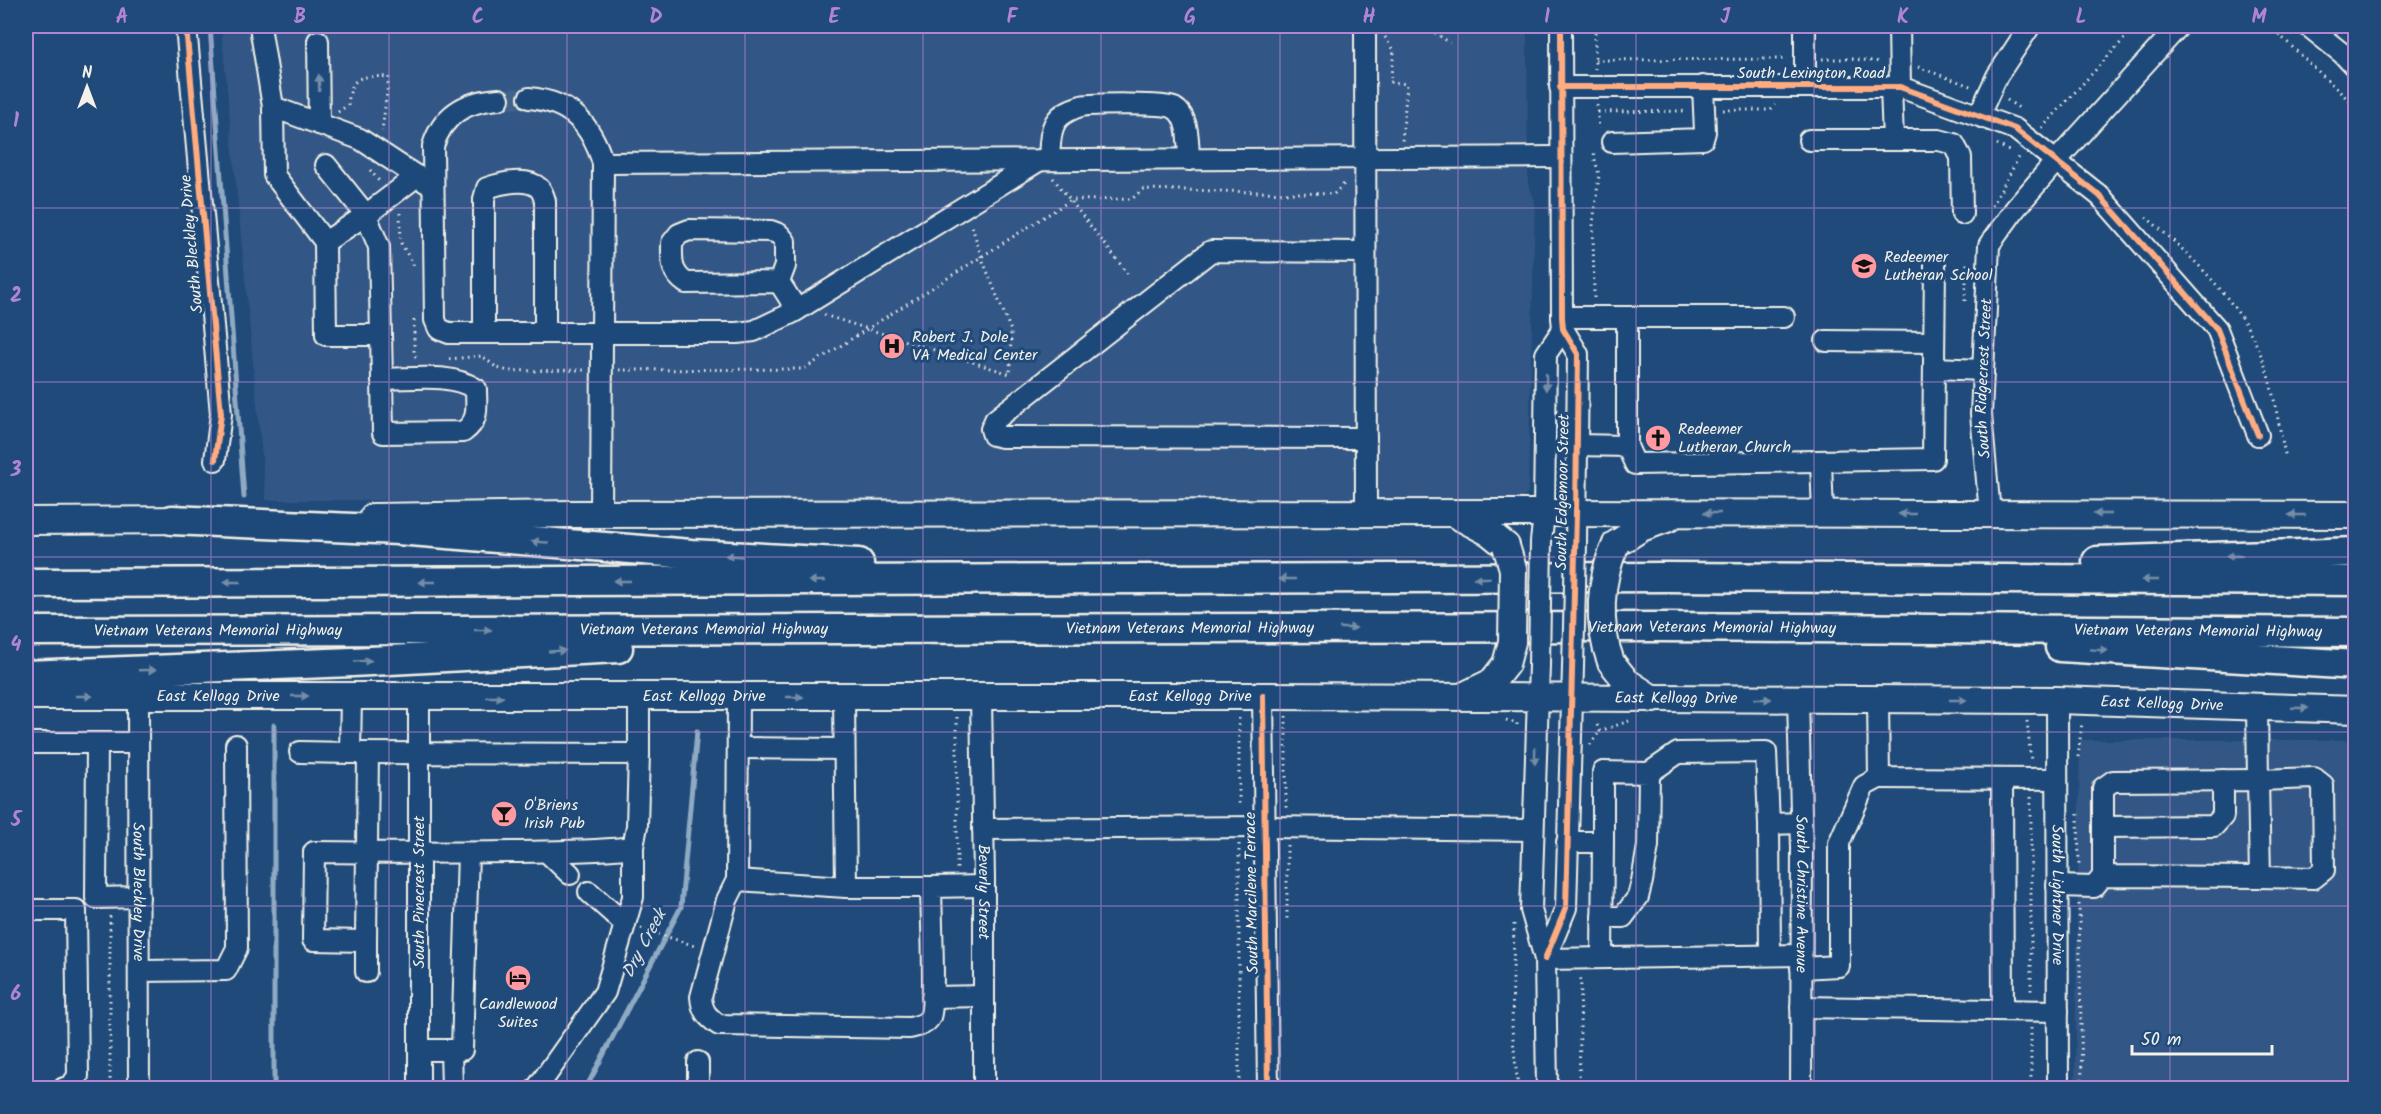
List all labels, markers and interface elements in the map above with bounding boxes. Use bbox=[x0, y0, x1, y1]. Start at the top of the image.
text: A bbox=[116, 2, 128, 34]
text: B bbox=[294, 2, 306, 34]
text: C bbox=[472, 2, 484, 34]
text: D bbox=[649, 2, 663, 34]
text: E bbox=[828, 2, 840, 34]
text: F bbox=[1007, 2, 1019, 34]
text: G bbox=[1184, 2, 1196, 34]
text: H bbox=[1362, 2, 1376, 34]
text: I bbox=[1544, 2, 1550, 34]
text: J bbox=[1720, 2, 1731, 34]
text: K bbox=[1897, 2, 1909, 34]
text: L bbox=[2076, 2, 2086, 34]
text: M bbox=[2251, 2, 2267, 34]
north arrow bbox=[57, 57, 117, 117]
text: N bbox=[82, 61, 92, 86]
street label: South Lexington Road bbox=[1737, 61, 1886, 86]
one-way arrow bbox=[314, 73, 324, 92]
text: 1 bbox=[13, 106, 19, 138]
street label: South Bleckley Drive bbox=[173, 174, 211, 314]
place label: Redeemer Lutheran School bbox=[1884, 245, 1993, 288]
school or university icon: Redeemer Lutheran School bbox=[1849, 251, 1879, 281]
text: 2 bbox=[10, 281, 22, 313]
street label: South Ridgecrest Street bbox=[1969, 297, 1999, 460]
place label: Robert J. Dole VA Medical Center bbox=[912, 325, 1039, 368]
hospital icon: Robert J. Dole VA Medical Center bbox=[877, 331, 907, 361]
one-way arrow bbox=[1541, 373, 1551, 392]
street label: South Edgemoor Street bbox=[1549, 413, 1577, 570]
place label: Redeemer Lutheran Church bbox=[1678, 417, 1791, 460]
church icon: Redeemer Lutheran Church bbox=[1643, 423, 1673, 453]
text: 3 bbox=[10, 455, 22, 487]
one-way arrow bbox=[1703, 508, 1722, 518]
one-way arrow bbox=[1898, 509, 1917, 519]
one-way arrow bbox=[2093, 509, 2112, 519]
one-way arrow bbox=[2288, 510, 2307, 520]
one-way arrow bbox=[530, 537, 549, 547]
one-way arrow bbox=[724, 552, 743, 561]
one-way arrow bbox=[2225, 552, 2244, 561]
one-way arrow bbox=[1473, 573, 1492, 583]
one-way arrow bbox=[1278, 574, 1297, 584]
one-way arrow bbox=[2141, 575, 2160, 585]
one-way arrow bbox=[613, 576, 632, 586]
one-way arrow bbox=[808, 576, 827, 586]
one-way arrow bbox=[223, 577, 242, 587]
one-way arrow bbox=[418, 577, 437, 587]
street label: Vietnam Veterans Memorial Highway bbox=[1588, 614, 1837, 641]
street label: Vietnam Veterans Memorial Highway bbox=[1066, 615, 1315, 641]
street label: Vietnam Veterans Memorial Highway bbox=[580, 617, 829, 642]
street label: Vietnam Veterans Memorial Highway bbox=[2074, 617, 2323, 644]
street label: Vietnam Veterans Memorial Highway bbox=[94, 618, 343, 643]
one-way arrow bbox=[1338, 623, 1357, 633]
one-way arrow bbox=[473, 625, 492, 635]
text: 4 bbox=[11, 630, 22, 662]
one-way arrow bbox=[2089, 645, 2108, 655]
one-way arrow bbox=[548, 647, 567, 656]
one-way arrow bbox=[353, 657, 372, 666]
one-way arrow bbox=[137, 665, 156, 675]
street label: East Kellogg Drive bbox=[156, 684, 280, 709]
street label: East Kellogg Drive bbox=[642, 684, 766, 709]
street label: East Kellogg Drive bbox=[1128, 684, 1252, 709]
street label: East Kellogg Drive bbox=[1614, 685, 1738, 711]
street label: East Kellogg Drive bbox=[2100, 689, 2224, 718]
one-way arrow bbox=[74, 691, 93, 701]
one-way arrow bbox=[290, 691, 309, 701]
one-way arrow bbox=[485, 692, 504, 701]
one-way arrow bbox=[785, 692, 804, 702]
one-way arrow bbox=[1754, 694, 1773, 704]
one-way arrow bbox=[1949, 695, 1968, 705]
one-way arrow bbox=[2290, 704, 2309, 713]
one-way arrow bbox=[1530, 747, 1540, 766]
place label: O'Briens Irish Pub bbox=[524, 793, 585, 836]
bar icon: O'Briens Irish Pub bbox=[489, 799, 519, 829]
text: 5 bbox=[10, 805, 23, 837]
street label: South Marcilene Terrace bbox=[1238, 812, 1266, 974]
street label: South Pinecrest Street bbox=[407, 815, 432, 968]
street label: South Christine Avenue bbox=[1789, 815, 1815, 973]
street label: South Bleckley Drive bbox=[126, 822, 151, 962]
street label: South Lightner Drive bbox=[2045, 825, 2070, 965]
street label: Beverly Street bbox=[971, 844, 997, 940]
water label: Dry Creek bbox=[615, 902, 677, 984]
hotel icon: Candlewood Suites bbox=[503, 963, 533, 993]
text: 6 bbox=[11, 979, 22, 1011]
place label: Candlewood Suites bbox=[479, 992, 558, 1035]
scale bar bbox=[2132, 1018, 2272, 1056]
text: 50 m bbox=[2141, 1026, 2181, 1055]

